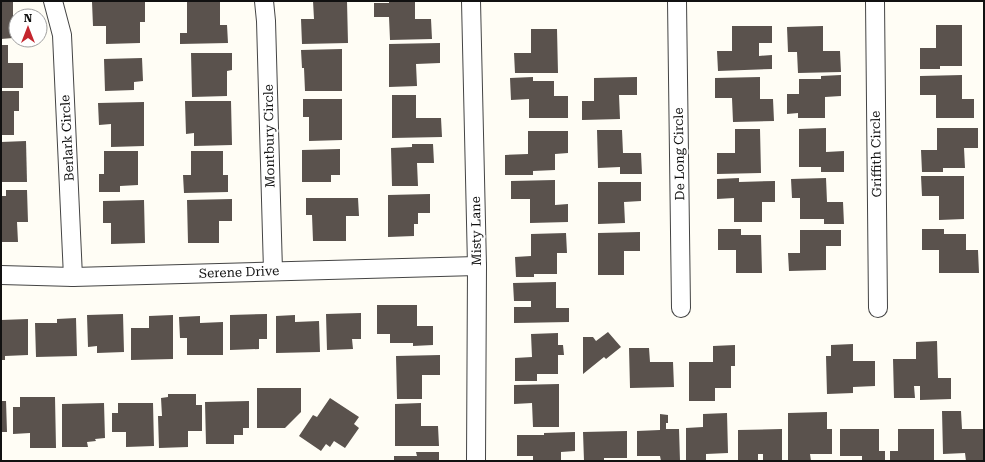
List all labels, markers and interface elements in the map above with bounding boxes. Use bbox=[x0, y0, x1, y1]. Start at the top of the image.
north arrow bbox=[8, 8, 48, 48]
text: N bbox=[24, 12, 33, 25]
street label: Montbury Circle bbox=[261, 84, 277, 188]
street label: Berlark Circle bbox=[57, 94, 77, 182]
street label: De Long Circle bbox=[671, 107, 687, 201]
street label: Griffith Circle bbox=[868, 111, 884, 197]
street label: Misty Lane bbox=[468, 196, 484, 266]
street label: Serene Drive bbox=[198, 263, 280, 281]

